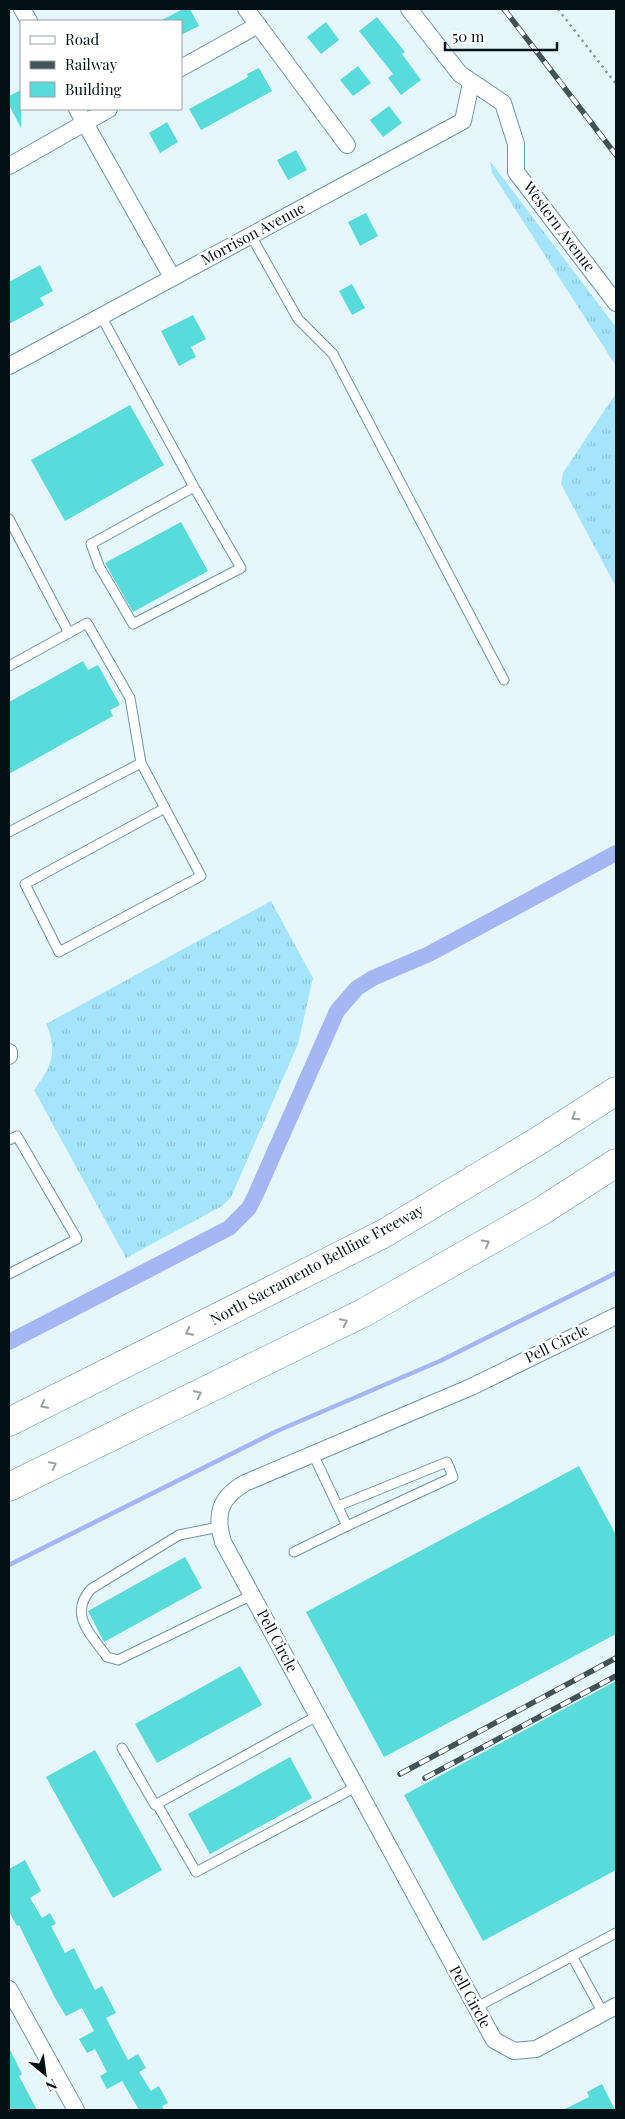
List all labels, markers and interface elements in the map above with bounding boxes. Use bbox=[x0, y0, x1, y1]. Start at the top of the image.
legend bbox=[20, 20, 182, 110]
scale bar bbox=[445, 20, 558, 52]
text: 50 m bbox=[452, 26, 485, 46]
text: Road bbox=[65, 29, 99, 49]
text: Railway bbox=[65, 54, 118, 74]
text: Building bbox=[65, 79, 122, 99]
street label: Western Avenue bbox=[519, 176, 600, 276]
street label: Morrison Avenue bbox=[197, 197, 308, 269]
one-way arrow bbox=[572, 1111, 581, 1120]
street label: North Sacramento Beltline Freeway bbox=[206, 1199, 427, 1329]
one-way arrow bbox=[481, 1239, 490, 1249]
one-way arrow bbox=[339, 1318, 348, 1328]
street label: Pell Circle bbox=[521, 1319, 592, 1367]
one-way arrow bbox=[185, 1325, 194, 1335]
one-way arrow bbox=[193, 1390, 202, 1400]
one-way arrow bbox=[40, 1399, 49, 1409]
one-way arrow bbox=[47, 1462, 56, 1472]
street label: Pell Circle bbox=[253, 1606, 303, 1676]
street label: Pell Circle bbox=[445, 1962, 496, 2031]
north arrow bbox=[20, 2049, 70, 2099]
text: N bbox=[43, 2075, 61, 2097]

